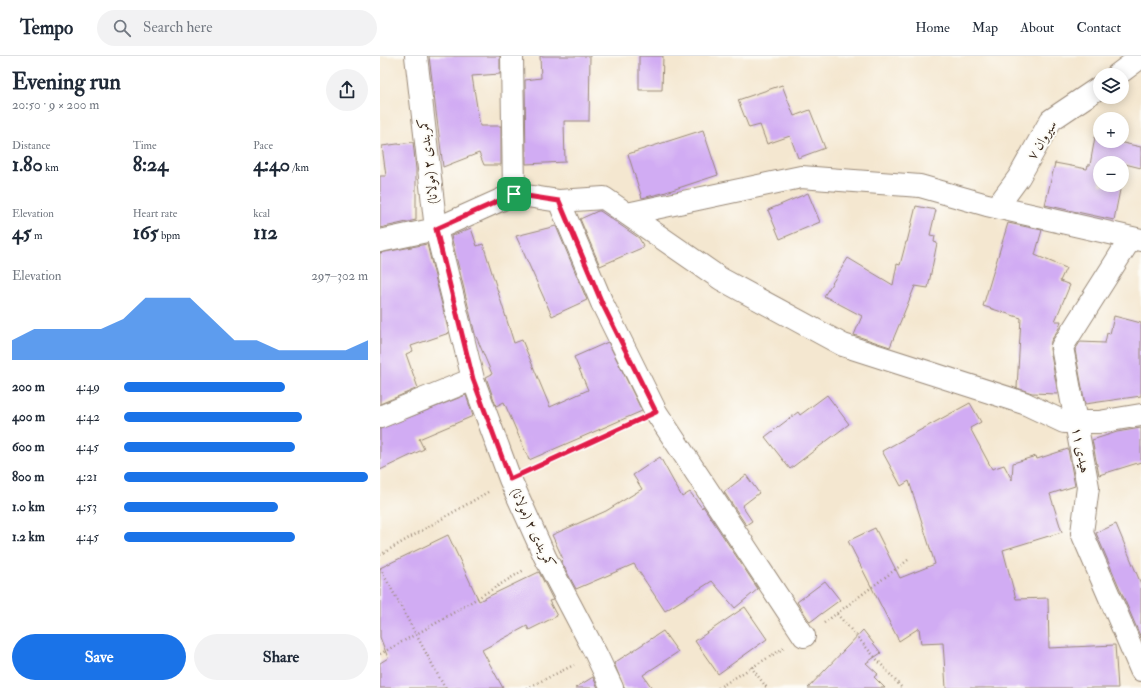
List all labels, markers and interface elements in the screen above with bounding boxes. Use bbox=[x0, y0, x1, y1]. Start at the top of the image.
search box bbox=[97, 10, 377, 46]
text: Tempo bbox=[20, 16, 73, 40]
icon: search bbox=[111, 17, 133, 39]
text: Search here bbox=[143, 18, 212, 37]
text: Home bbox=[915, 19, 950, 36]
text: Map bbox=[972, 19, 998, 36]
text: About bbox=[1020, 19, 1054, 36]
text: Contact bbox=[1076, 19, 1121, 36]
text: Evening run bbox=[12, 68, 121, 96]
map controls bbox=[1093, 68, 1129, 192]
button: layers bbox=[1093, 68, 1129, 104]
button: share bbox=[326, 69, 368, 111]
text: 20:50 · 9 × 200 m bbox=[12, 97, 99, 113]
button: + bbox=[1093, 112, 1129, 148]
street label: کمربندی ۲ (مولانا) bbox=[414, 117, 442, 205]
street label: سیروان ۷ bbox=[1023, 117, 1061, 163]
text: Distance bbox=[12, 139, 50, 152]
text: Time bbox=[133, 139, 157, 152]
text: Pace bbox=[253, 139, 273, 152]
text: 1.80 bbox=[12, 152, 43, 177]
text: 8:24 bbox=[133, 152, 168, 177]
text: 4:40 bbox=[253, 152, 290, 177]
button: − bbox=[1093, 156, 1129, 192]
text: km bbox=[43, 161, 59, 174]
text: /km bbox=[290, 161, 309, 174]
pin bbox=[497, 177, 531, 211]
icon: arrive bbox=[503, 183, 525, 205]
text: Elevation bbox=[12, 207, 54, 220]
text: Heart rate bbox=[133, 207, 177, 220]
text: kcal bbox=[253, 207, 270, 220]
text: 45 bbox=[12, 220, 32, 245]
text: 165 bbox=[133, 220, 159, 245]
text: 112 bbox=[253, 220, 278, 245]
text: m bbox=[32, 229, 42, 242]
text: bpm bbox=[159, 229, 180, 242]
text: Elevation bbox=[12, 268, 62, 284]
text: 297–302 m bbox=[311, 268, 368, 284]
text: 200 m bbox=[12, 379, 45, 395]
text: 4:49 bbox=[76, 379, 100, 395]
text: 400 m bbox=[12, 409, 45, 425]
text: 4:42 bbox=[76, 409, 100, 425]
street label: هیدی ۱۱ bbox=[1068, 426, 1094, 474]
text: 600 m bbox=[12, 439, 45, 455]
text: 4:45 bbox=[76, 439, 99, 455]
text: 800 m bbox=[12, 469, 44, 485]
text: 4:21 bbox=[76, 469, 97, 485]
street label: کمربندی ۲ (مولانا) bbox=[507, 485, 559, 571]
text: 1.0 km bbox=[12, 499, 45, 515]
text: 4:53 bbox=[76, 499, 97, 515]
text: 1.2 km bbox=[12, 529, 45, 545]
text: 4:45 bbox=[76, 529, 99, 545]
button: Save bbox=[12, 634, 186, 680]
button: Share bbox=[194, 634, 368, 680]

